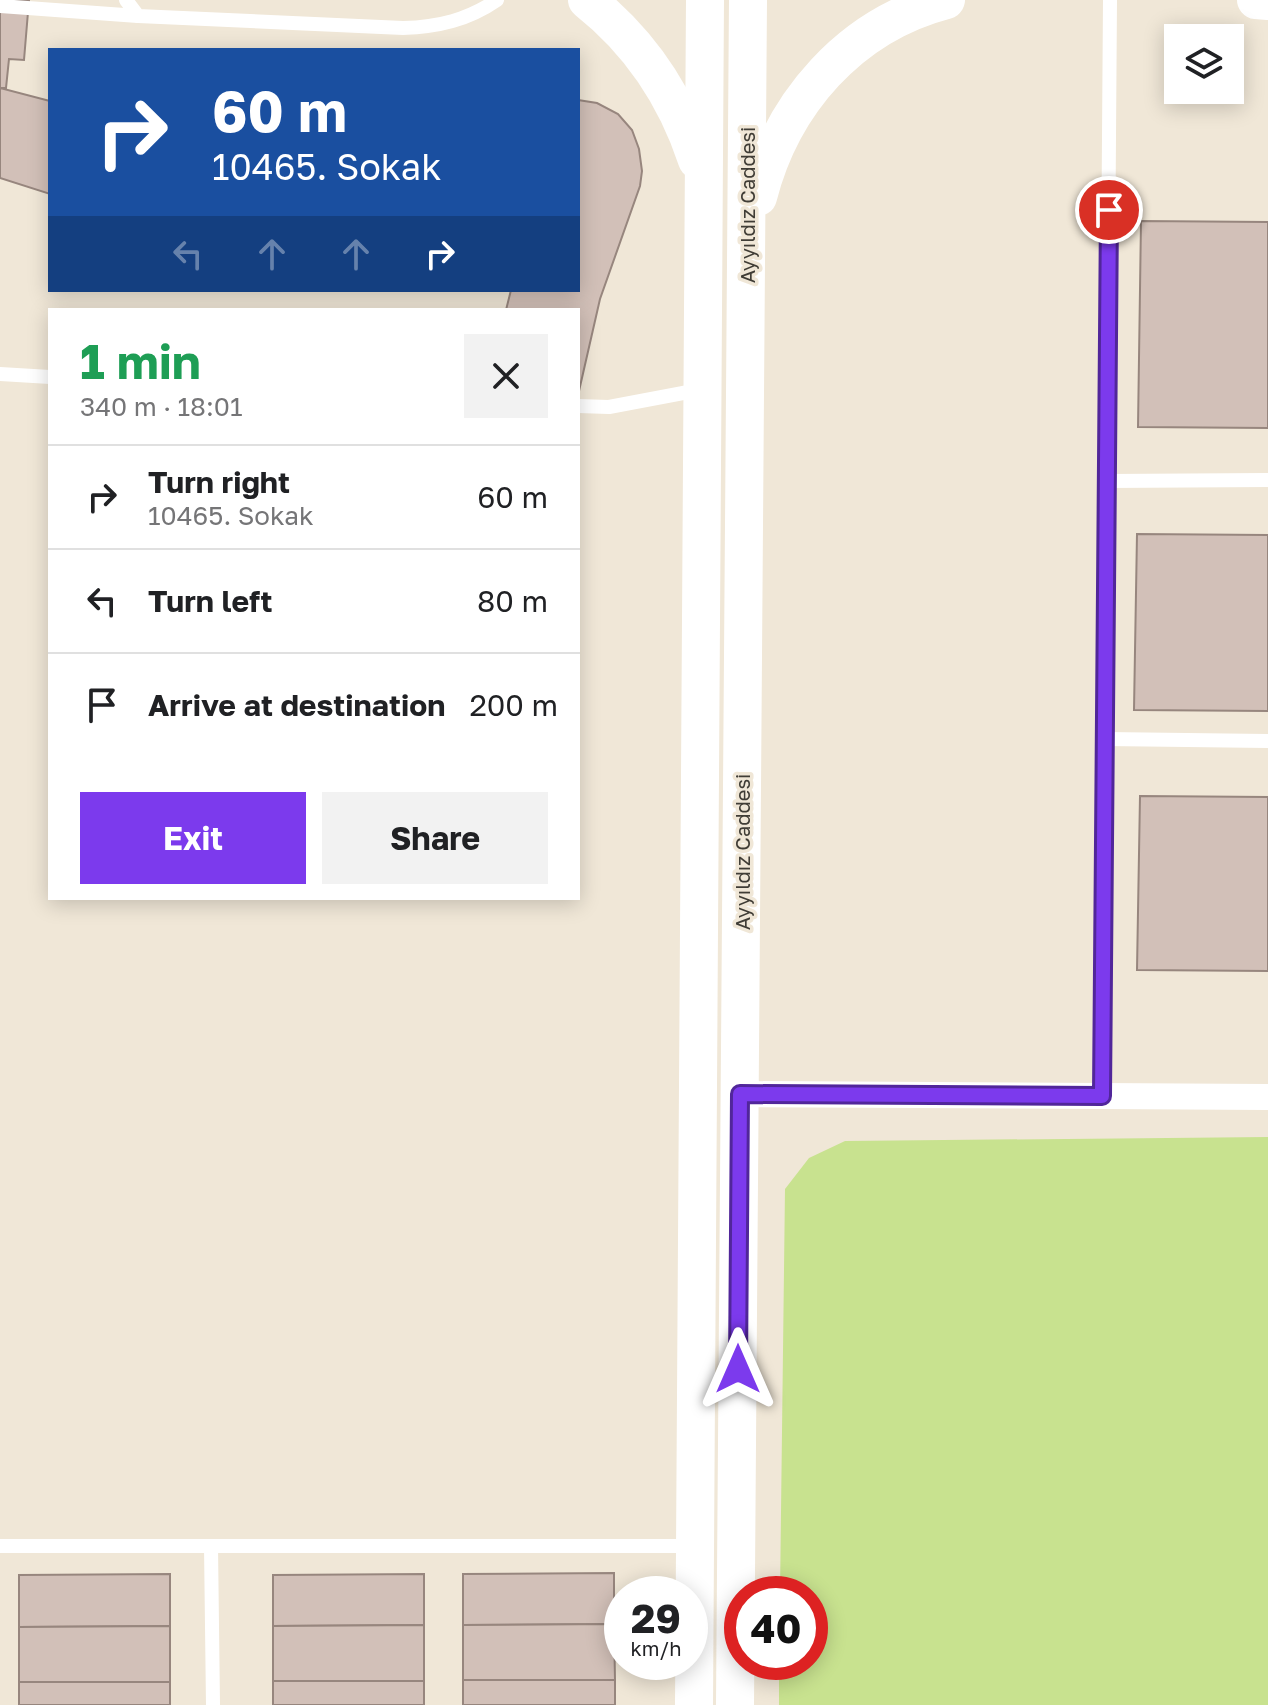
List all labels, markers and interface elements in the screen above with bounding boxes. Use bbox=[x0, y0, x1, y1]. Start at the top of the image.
map controls bbox=[1164, 24, 1244, 104]
button: layers bbox=[1164, 24, 1244, 104]
text: 60 m bbox=[212, 77, 347, 144]
icon: right bbox=[80, 80, 184, 184]
street label: Ayyıldız Caddesi bbox=[735, 127, 759, 283]
text: 10465. Sokak bbox=[212, 145, 442, 188]
pin bbox=[1075, 176, 1143, 244]
icon: arrive bbox=[1087, 188, 1131, 232]
icon: left bbox=[166, 232, 210, 276]
icon: ahead bbox=[250, 232, 294, 276]
icon: ahead bbox=[334, 232, 378, 276]
icon: right bbox=[418, 232, 462, 276]
text: 1 min bbox=[80, 332, 201, 390]
button: close bbox=[464, 334, 548, 418]
text: 340 m · 18:01 bbox=[80, 391, 243, 422]
text: Turn right bbox=[148, 464, 290, 500]
icon: right bbox=[80, 475, 124, 519]
text: 60 m bbox=[477, 479, 548, 515]
text: 10465. Sokak bbox=[148, 500, 314, 531]
icon: left bbox=[80, 579, 124, 623]
text: Turn left bbox=[148, 583, 273, 619]
text: 80 m bbox=[477, 583, 548, 619]
icon: arrive bbox=[80, 683, 124, 727]
text: Arrive at destination bbox=[148, 687, 445, 723]
text: 200 m bbox=[469, 687, 558, 723]
street label: Ayyıldız Caddesi bbox=[730, 774, 754, 930]
button: Exit bbox=[80, 792, 306, 884]
button: Share bbox=[322, 792, 548, 884]
position arrow bbox=[696, 1327, 780, 1411]
speed limit sign: 40 bbox=[724, 1576, 828, 1680]
text: 29 bbox=[631, 1594, 681, 1642]
text: km/h bbox=[631, 1636, 681, 1660]

